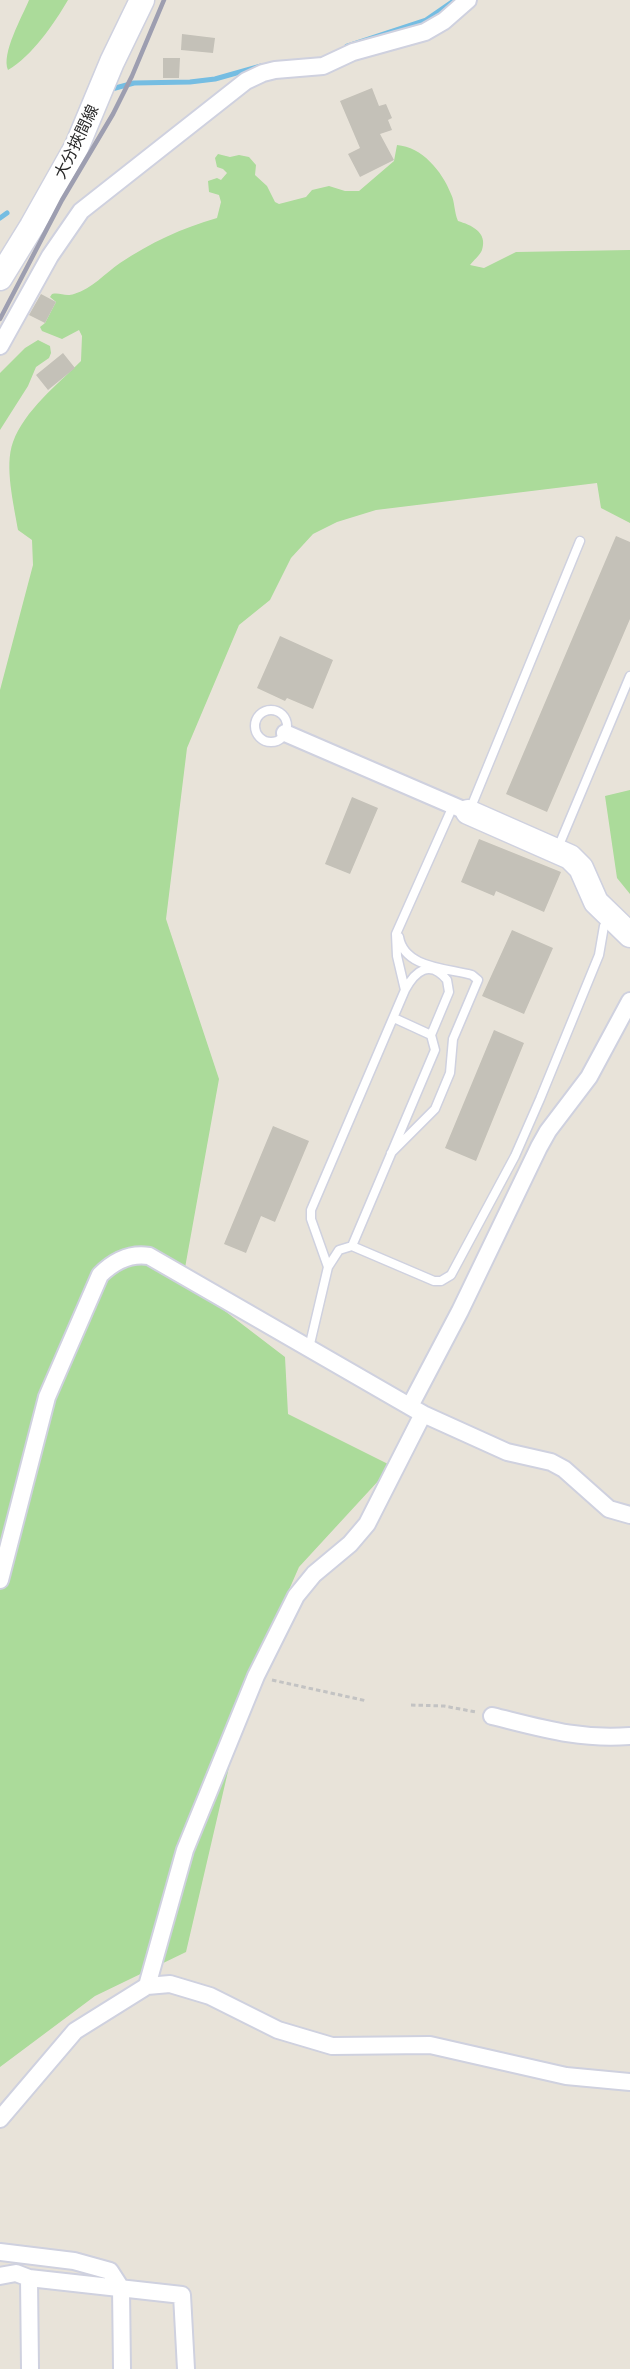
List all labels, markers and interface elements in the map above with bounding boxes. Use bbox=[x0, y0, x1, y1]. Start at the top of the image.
street label: 大分挾間線 bbox=[51, 102, 103, 182]

